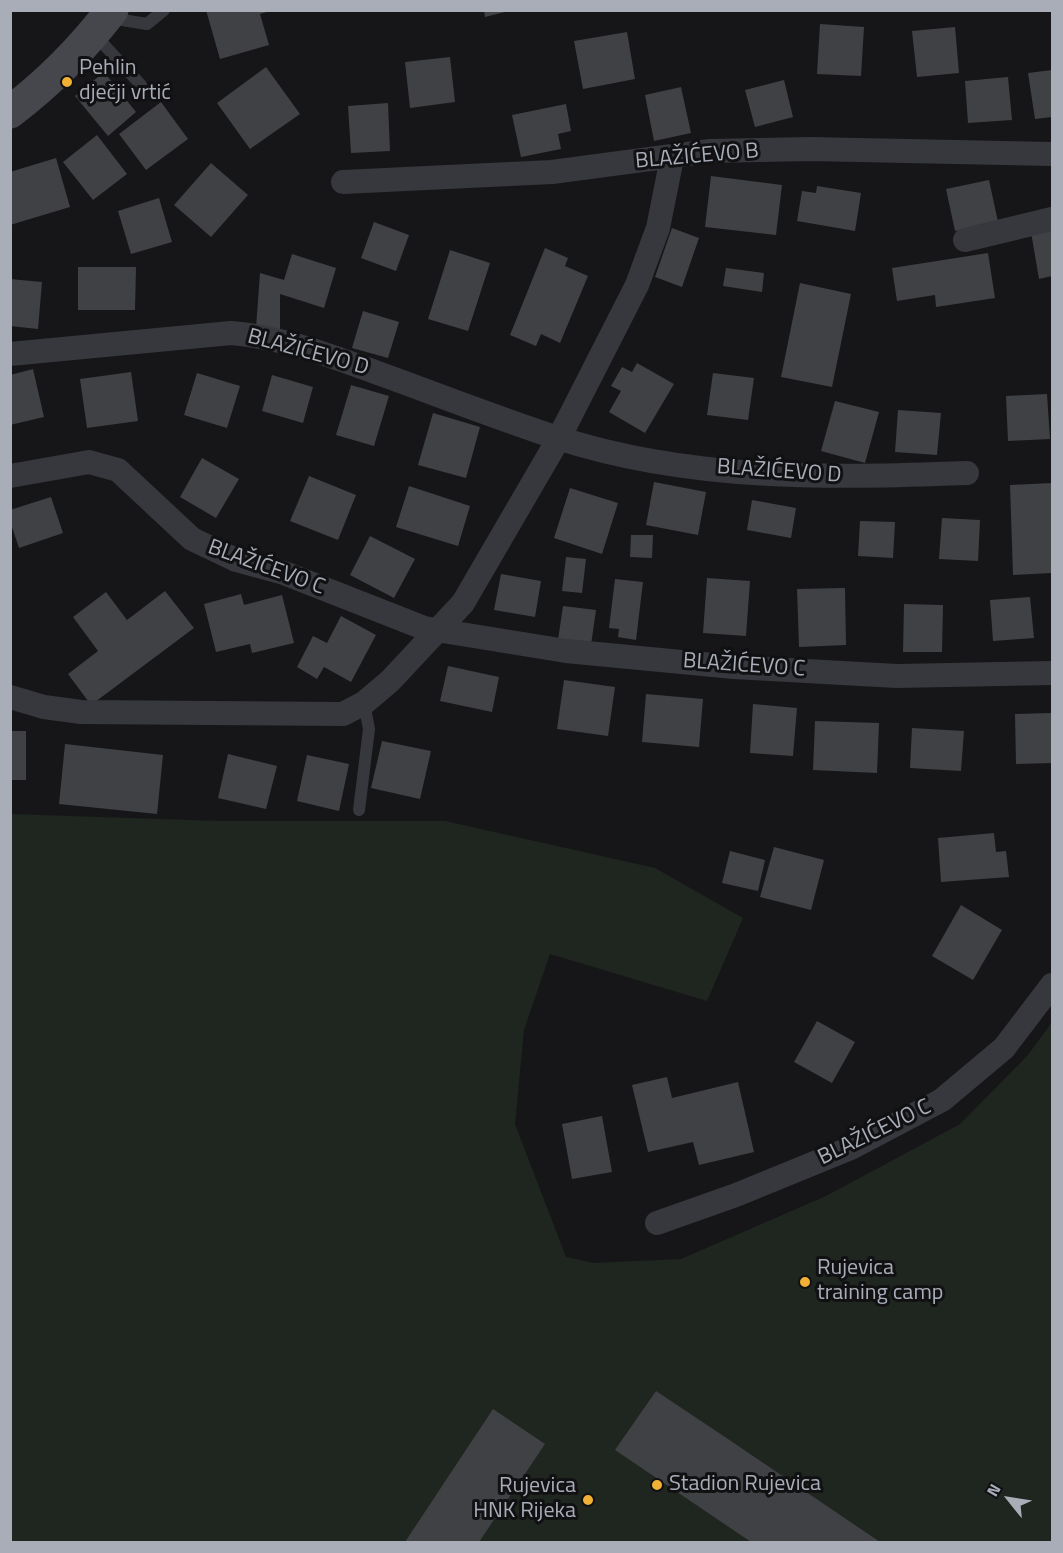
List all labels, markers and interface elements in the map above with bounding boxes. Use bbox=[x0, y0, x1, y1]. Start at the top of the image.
place label: Pehlin dječji vrtić bbox=[79, 56, 171, 107]
marker: Pehlin dječji vrtić bbox=[60, 75, 74, 89]
street label: BLAŽIĆEVO B bbox=[634, 138, 760, 176]
street label: BLAŽIĆEVO D bbox=[244, 324, 372, 382]
street label: BLAŽIĆEVO D bbox=[716, 454, 842, 490]
street label: BLAŽIĆEVO C bbox=[204, 535, 328, 601]
street label: BLAŽIĆEVO C bbox=[682, 649, 806, 683]
street label: BLAŽIĆEVO C bbox=[814, 1094, 936, 1172]
place label: Rujevica training camp bbox=[817, 1256, 943, 1308]
marker: Rujevica training camp bbox=[798, 1275, 812, 1289]
north arrow bbox=[979, 1469, 1039, 1529]
place label: Stadion Rujevica bbox=[669, 1472, 821, 1498]
place label: Rujevica HNK Rijeka bbox=[473, 1474, 576, 1526]
marker: Stadion Rujevica bbox=[650, 1478, 664, 1492]
text: N bbox=[980, 1479, 1007, 1501]
marker: Rujevica HNK Rijeka bbox=[581, 1493, 595, 1507]

